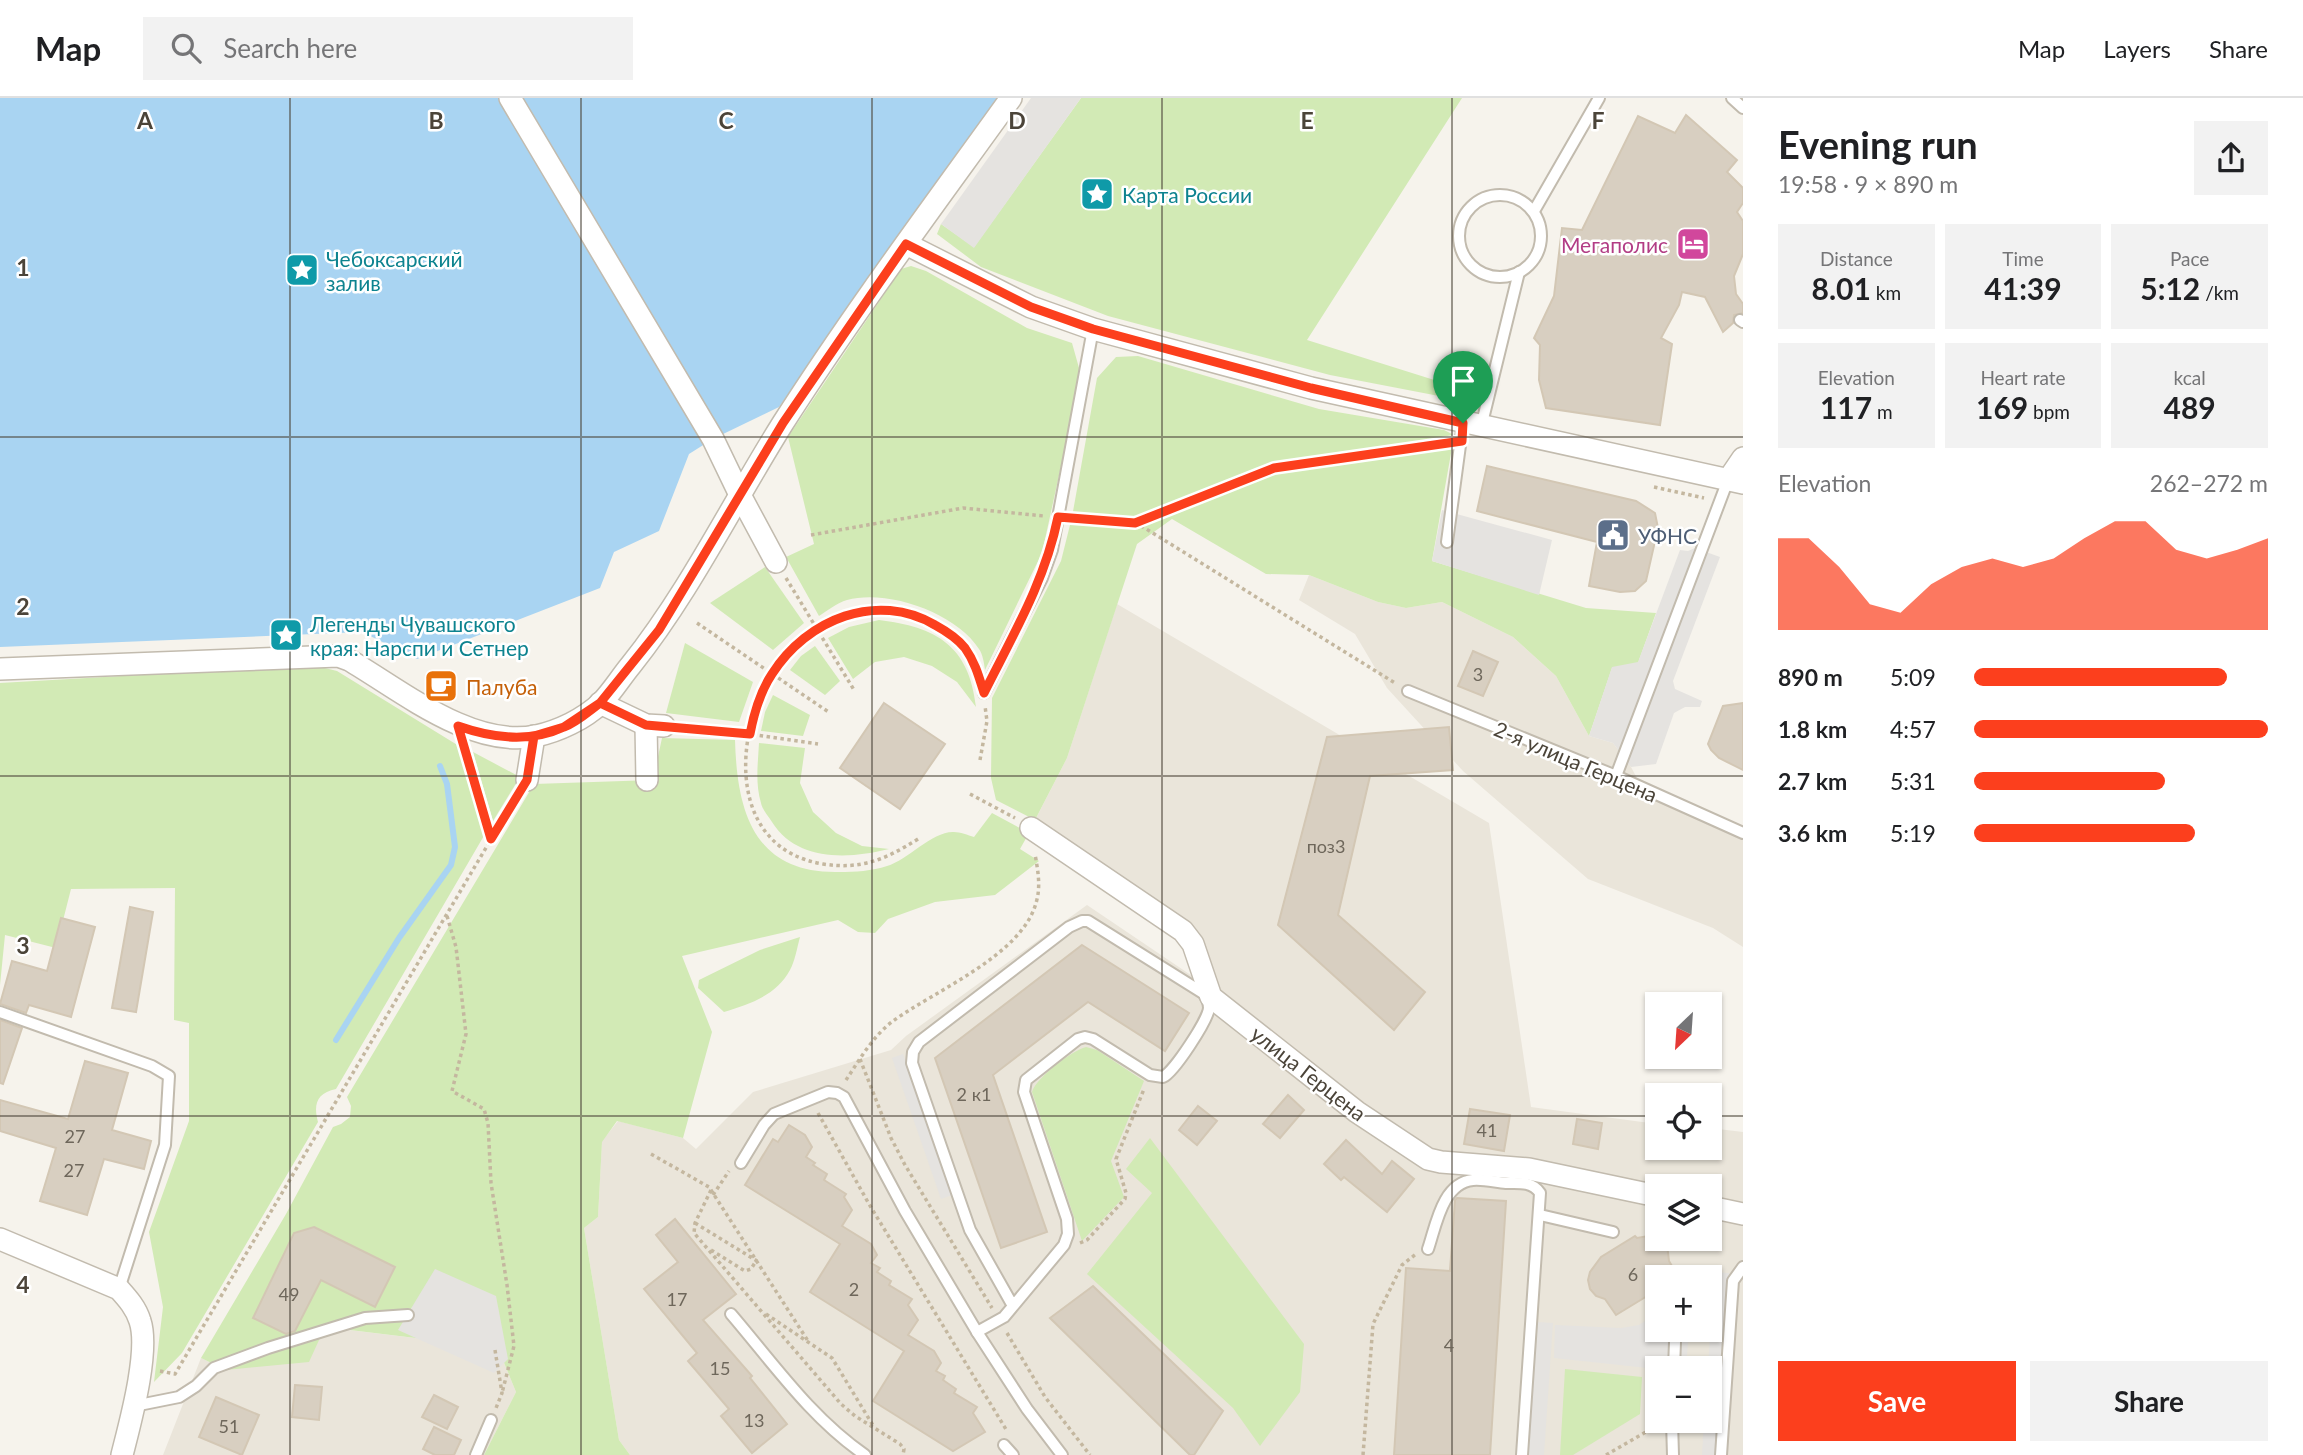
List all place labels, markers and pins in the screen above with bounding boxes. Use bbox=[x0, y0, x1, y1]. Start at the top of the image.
place icon: Карта России bbox=[1078, 175, 1116, 213]
place label: Карта России bbox=[1122, 182, 1252, 207]
hotel icon: Мегаполис bbox=[1674, 225, 1712, 263]
place label: Мегаполис bbox=[1561, 232, 1668, 257]
place label: Чебоксарский залив bbox=[326, 246, 463, 295]
place icon: Чебоксарский залив bbox=[283, 251, 321, 289]
pin bbox=[1433, 351, 1493, 423]
public building icon: УФНС bbox=[1594, 516, 1632, 554]
place label: УФНС bbox=[1638, 523, 1697, 548]
place label: Легенды Чувашского края: Нарспи и Сетнер bbox=[309, 611, 529, 660]
place icon: Легенды Чувашского края: Нарспи и Сетнер bbox=[267, 616, 305, 654]
cafe icon: Палуба bbox=[422, 667, 460, 705]
place label: Палуба bbox=[466, 674, 537, 699]

